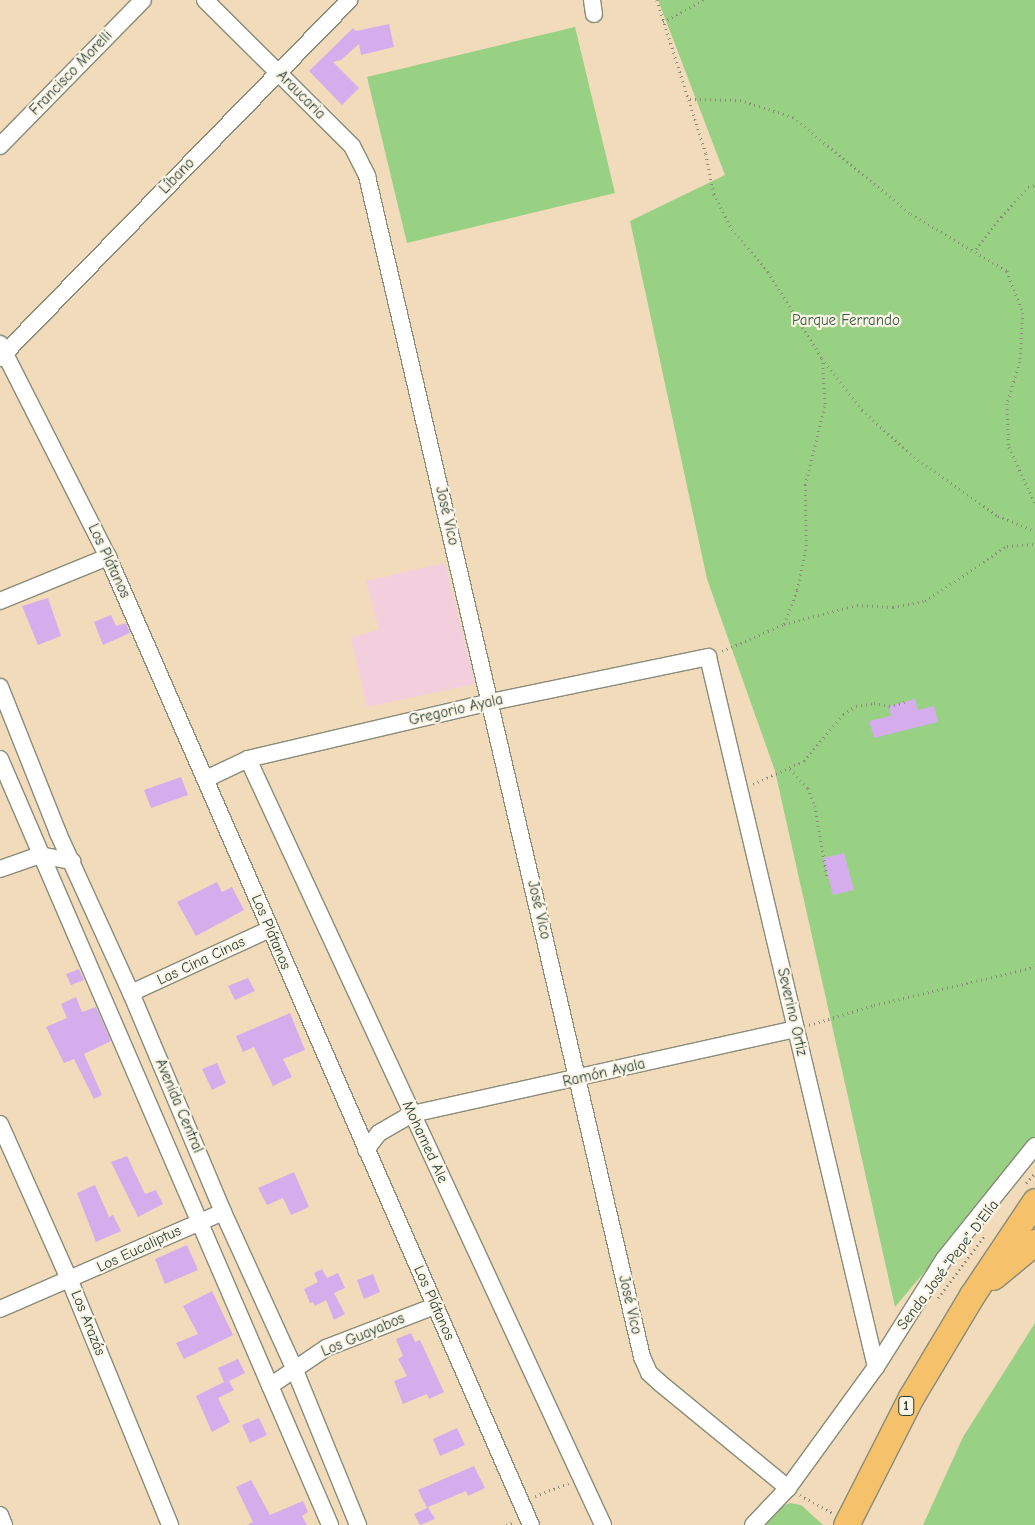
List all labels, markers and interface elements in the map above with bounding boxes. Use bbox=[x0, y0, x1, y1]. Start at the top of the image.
street label: Francisco Morelli bbox=[26, 27, 116, 119]
street label: Araucaria bbox=[273, 67, 329, 123]
street label: Líbano bbox=[156, 154, 198, 198]
park label: Parque Ferrando bbox=[792, 312, 900, 330]
street label: José Vico bbox=[431, 485, 463, 547]
street label: Los Plátanos bbox=[84, 521, 134, 601]
street label: Gregorio Ayala bbox=[407, 690, 505, 730]
street label: José Vico bbox=[523, 879, 555, 941]
street label: Los Plátanos bbox=[247, 892, 295, 972]
street label: Las Cina Cinas bbox=[154, 933, 248, 989]
street label: Severino Ortiz bbox=[773, 966, 811, 1058]
street label: Ramón Ayala bbox=[561, 1055, 647, 1091]
street label: Avenida Central bbox=[151, 1056, 207, 1156]
street label: Mohamed Ale bbox=[398, 1098, 452, 1186]
street label: Senda José "Pepe" D'Elía bbox=[893, 1196, 1003, 1334]
street label: Los Eucaliptus bbox=[94, 1222, 184, 1276]
street label: Los Plátanos bbox=[410, 1263, 458, 1343]
street label: José Vico bbox=[614, 1274, 646, 1336]
street label: Los Arazás bbox=[67, 1288, 109, 1358]
street label: Los Guayabos bbox=[319, 1309, 407, 1361]
road number: 1 bbox=[897, 1394, 915, 1418]

